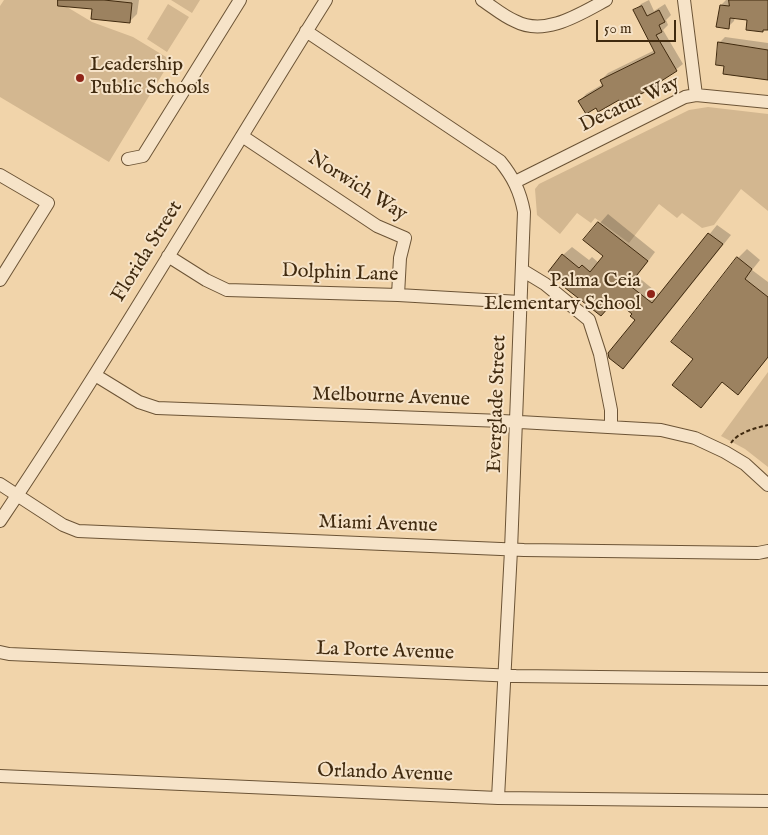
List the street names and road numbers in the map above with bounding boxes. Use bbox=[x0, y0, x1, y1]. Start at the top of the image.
street label: Decatur Way bbox=[576, 71, 684, 139]
street label: Norwich Way bbox=[303, 147, 411, 227]
street label: Florida Street bbox=[107, 197, 189, 307]
street label: Dolphin Lane bbox=[281, 260, 399, 288]
street label: Everglade Street bbox=[484, 335, 512, 473]
street label: Melbourne Avenue bbox=[312, 383, 470, 413]
street label: Miami Avenue bbox=[318, 511, 438, 539]
street label: La Porte Avenue bbox=[316, 638, 454, 666]
street label: Orlando Avenue bbox=[317, 760, 453, 788]

